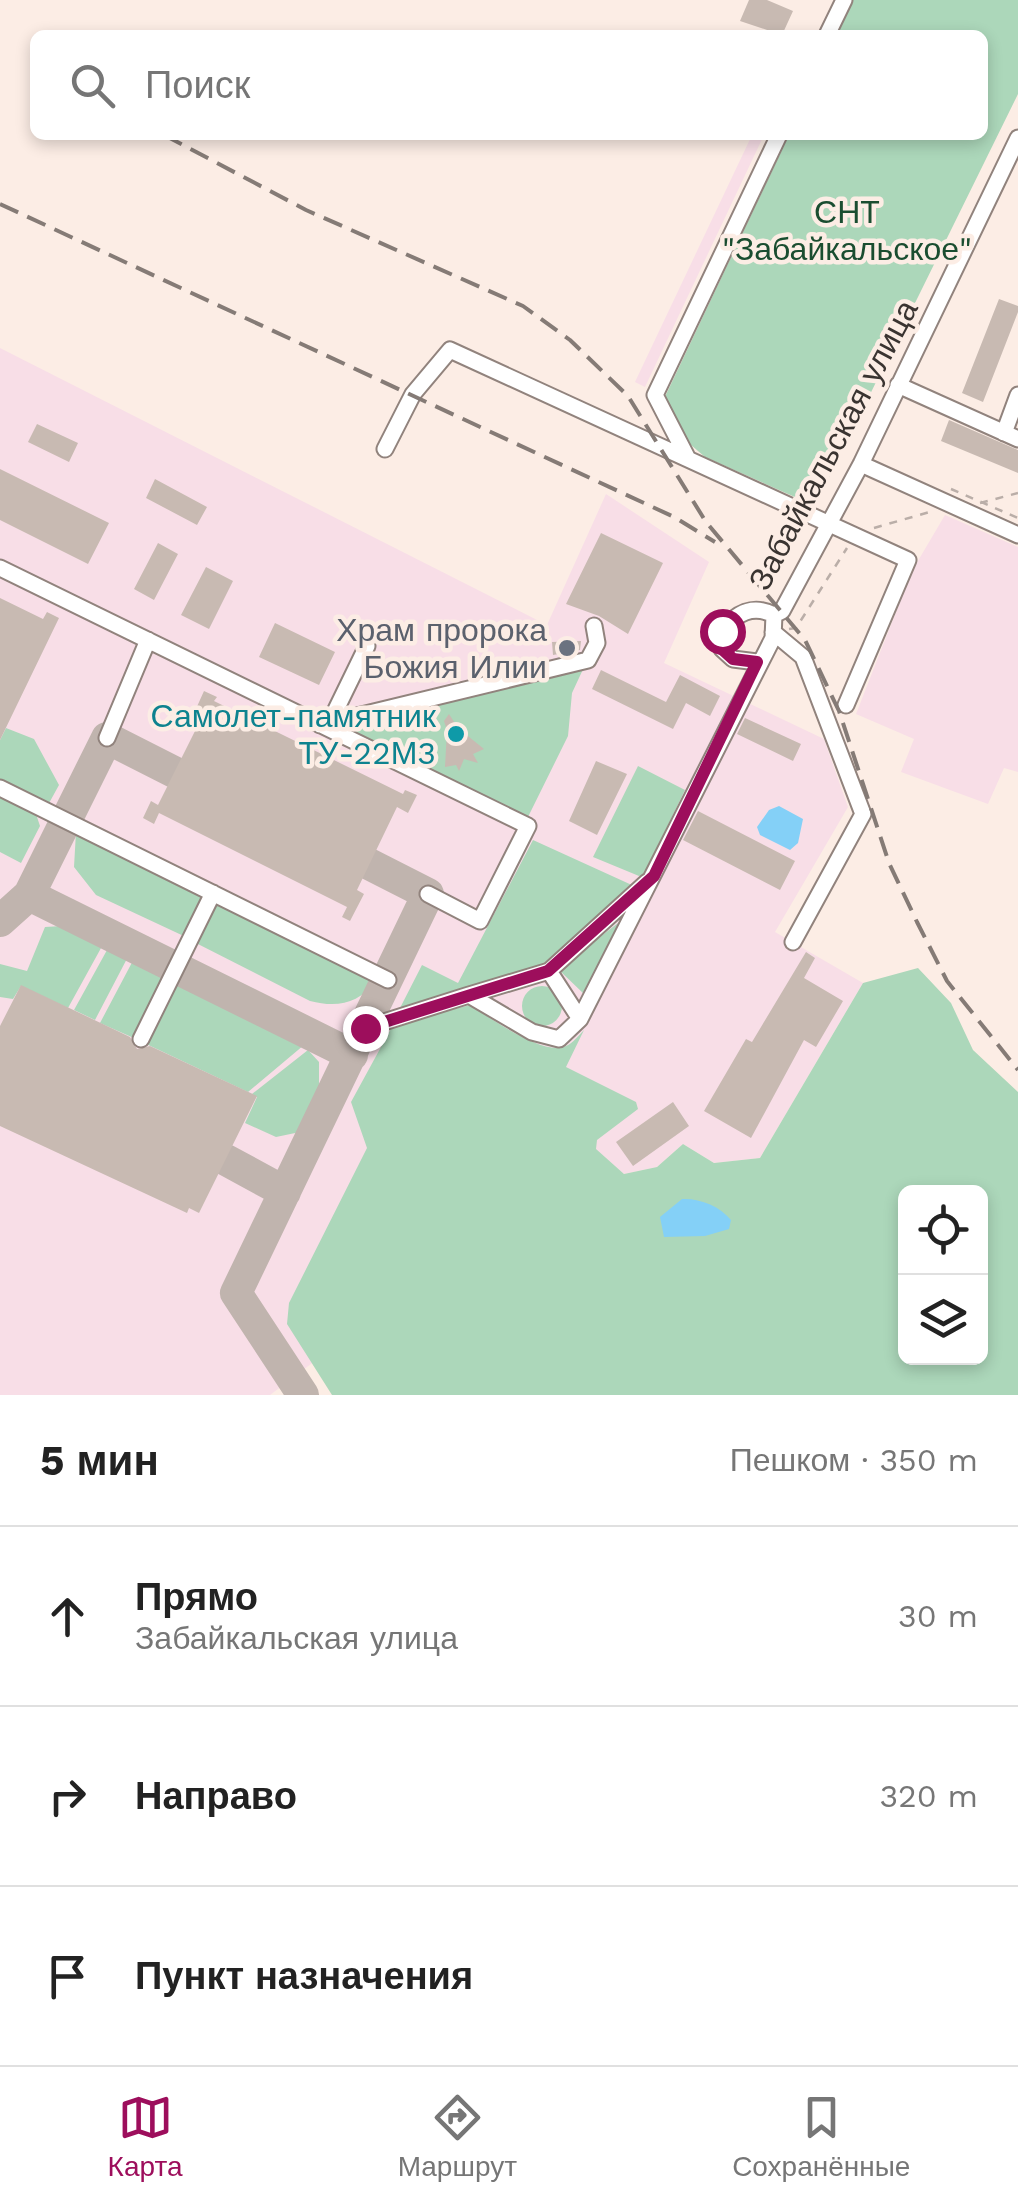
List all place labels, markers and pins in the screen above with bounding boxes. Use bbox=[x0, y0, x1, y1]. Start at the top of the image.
place label: Храм пророка Божия Илии bbox=[336, 611, 547, 686]
marker: Храм пророка Божия Илии bbox=[556, 637, 578, 659]
place label: Самолет-памятник ТУ-22М3 bbox=[151, 697, 437, 772]
marker: Самолет-памятник ТУ-22М3 bbox=[445, 723, 467, 745]

